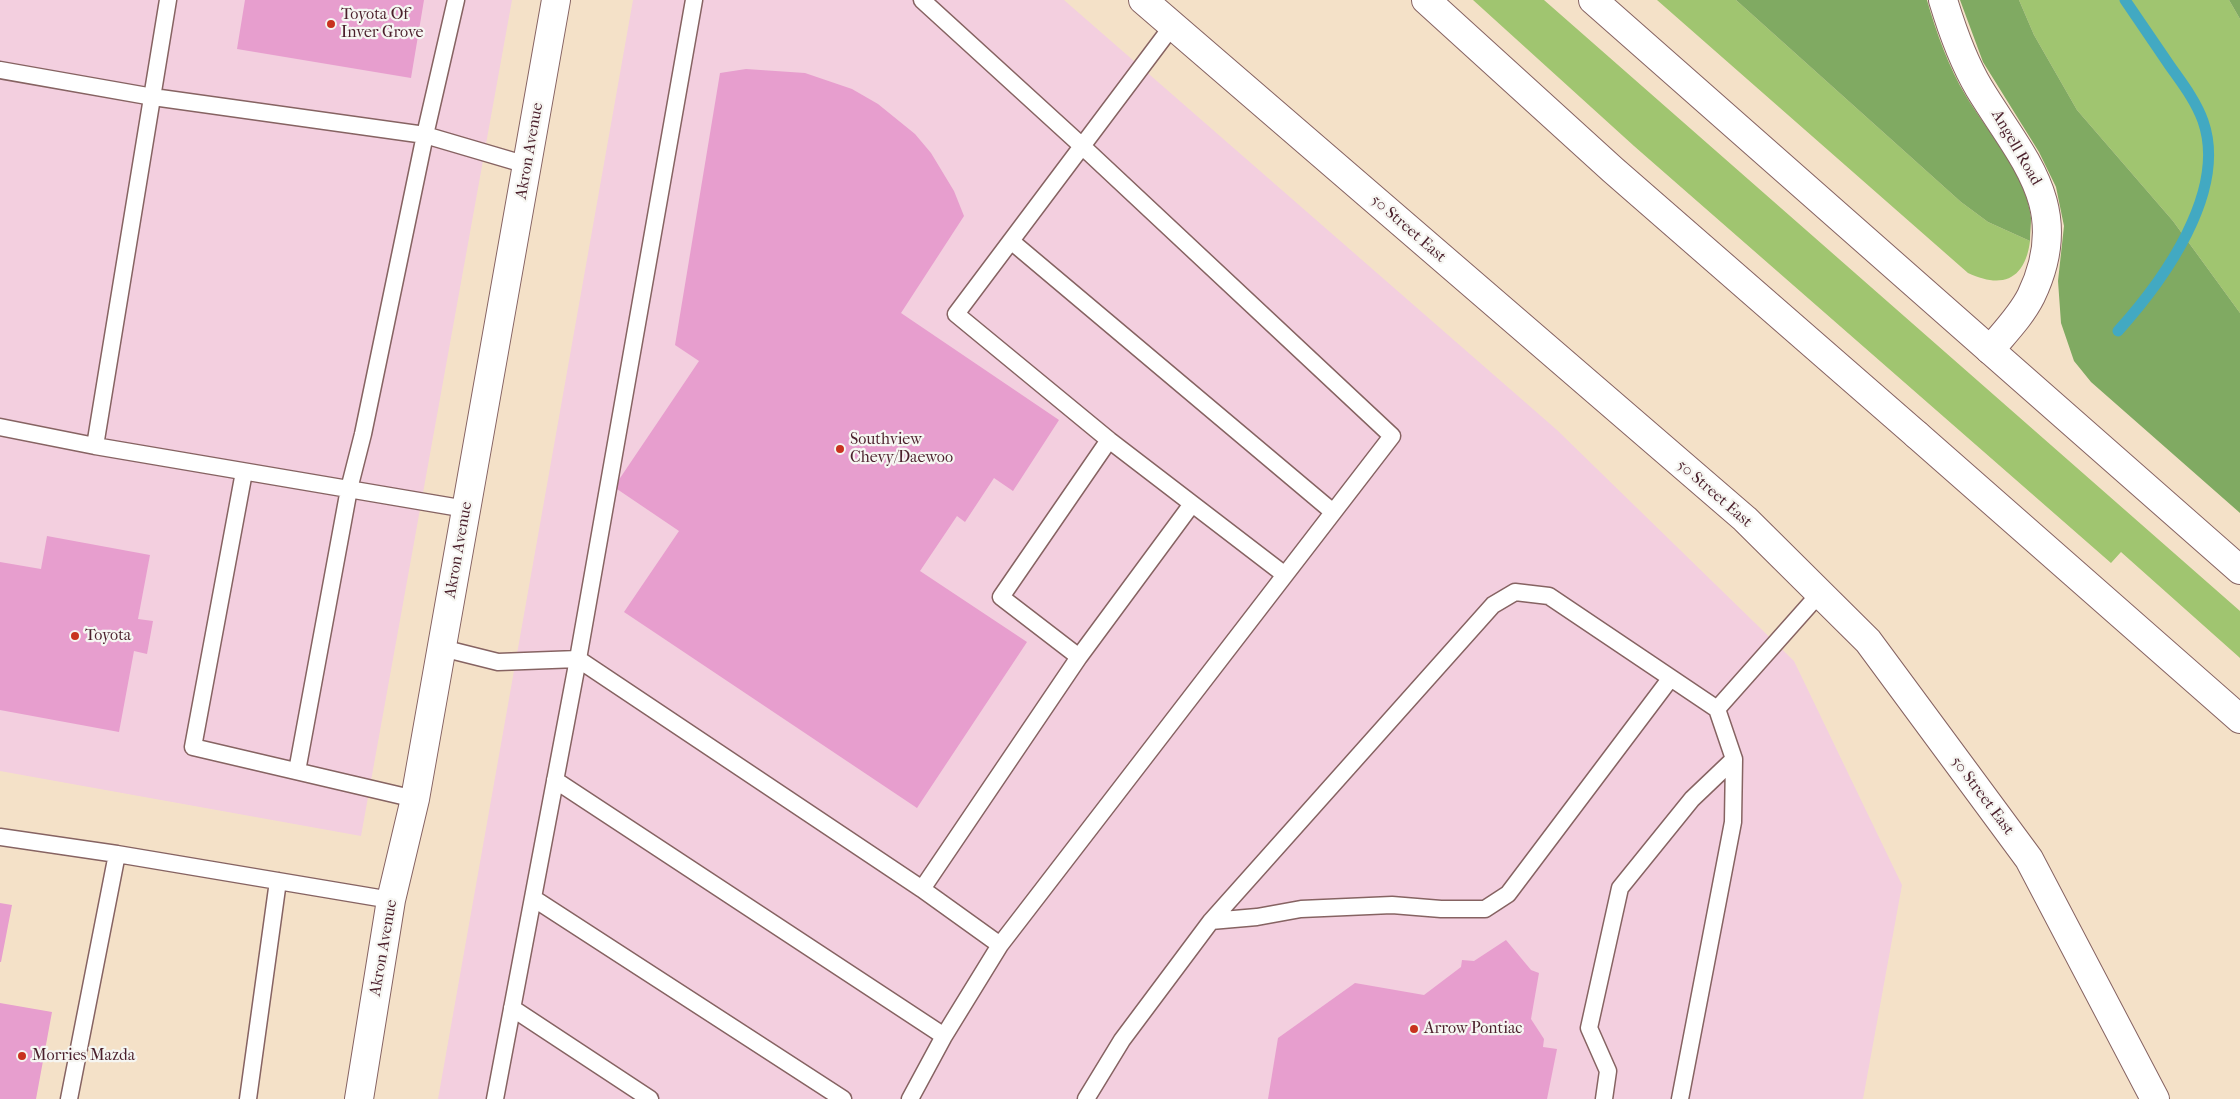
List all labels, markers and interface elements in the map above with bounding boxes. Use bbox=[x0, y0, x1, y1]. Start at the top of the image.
place label: Toyota Of Inver Grove bbox=[341, 5, 424, 43]
marker: Toyota Of Inver Grove bbox=[325, 18, 337, 30]
street label: Akron Avenue bbox=[512, 101, 548, 201]
street label: Angell Road bbox=[1987, 107, 2045, 189]
street label: 50 Street East bbox=[1366, 191, 1450, 267]
place label: Southview Chevy/Daewoo bbox=[850, 430, 953, 468]
marker: Southview Chevy/Daewoo bbox=[834, 443, 846, 455]
street label: 50 Street East bbox=[1672, 456, 1756, 532]
street label: Akron Avenue bbox=[441, 500, 477, 600]
place label: Toyota bbox=[85, 626, 131, 646]
marker: Toyota bbox=[69, 630, 81, 642]
street label: 50 Street East bbox=[1946, 753, 2018, 839]
street label: Akron Avenue bbox=[366, 898, 402, 998]
place label: Arrow Pontiac bbox=[1424, 1019, 1522, 1039]
marker: Arrow Pontiac bbox=[1408, 1023, 1420, 1035]
place label: Morries Mazda bbox=[32, 1046, 135, 1066]
marker: Morries Mazda bbox=[16, 1050, 28, 1062]

